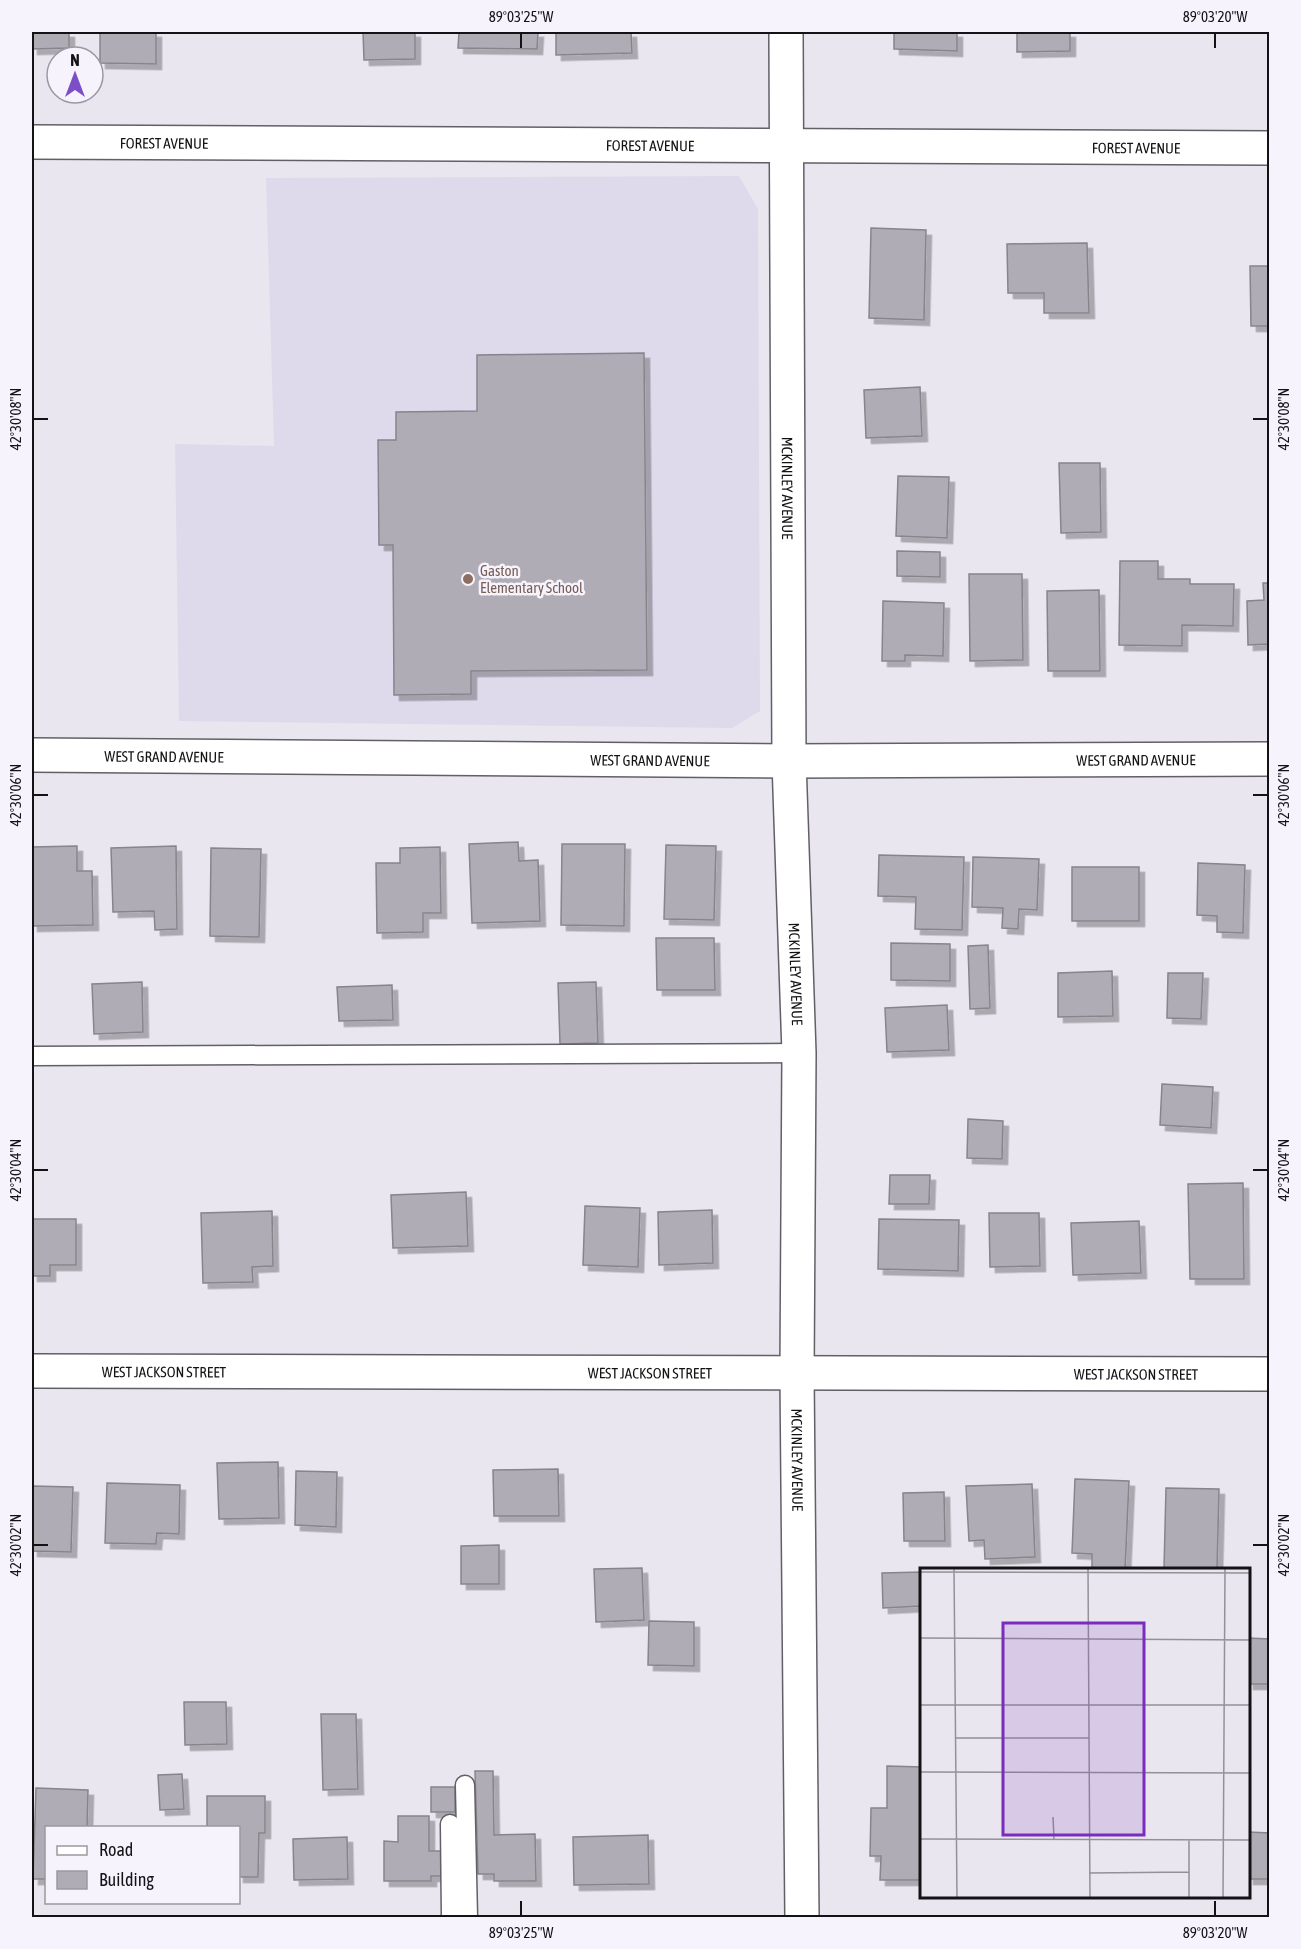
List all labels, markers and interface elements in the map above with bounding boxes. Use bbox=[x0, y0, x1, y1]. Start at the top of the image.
text: 89°03'25"W bbox=[489, 8, 553, 25]
text: 89°03'20"W bbox=[1183, 8, 1247, 25]
north arrow bbox=[45, 45, 105, 105]
text: N bbox=[70, 51, 80, 69]
street label: FOREST AVENUE bbox=[120, 134, 209, 151]
street label: FOREST AVENUE bbox=[606, 136, 695, 154]
street label: FOREST AVENUE bbox=[1092, 139, 1181, 156]
text: 42°30'08"N bbox=[7, 388, 24, 450]
text: 42°30'08"N bbox=[1275, 388, 1292, 450]
street label: MCKINLEY AVENUE bbox=[779, 437, 797, 540]
place label: Gaston Elementary School bbox=[480, 562, 583, 596]
marker: Gaston Elementary School bbox=[461, 572, 475, 586]
street label: WEST GRAND AVENUE bbox=[104, 747, 224, 765]
street label: WEST GRAND AVENUE bbox=[590, 751, 710, 769]
street label: WEST GRAND AVENUE bbox=[1076, 751, 1196, 768]
text: 42°30'06"N bbox=[7, 764, 24, 826]
text: 42°30'06"N bbox=[1275, 764, 1292, 826]
street label: MCKINLEY AVENUE bbox=[786, 922, 807, 1026]
text: 42°30'04"N bbox=[7, 1139, 24, 1201]
text: 42°30'04"N bbox=[1275, 1139, 1292, 1201]
street label: WEST JACKSON STREET bbox=[102, 1363, 227, 1380]
street label: WEST JACKSON STREET bbox=[588, 1364, 713, 1381]
street label: WEST JACKSON STREET bbox=[1074, 1365, 1199, 1382]
street label: MCKINLEY AVENUE bbox=[789, 1408, 807, 1512]
text: 42°30'02"N bbox=[7, 1514, 24, 1576]
text: 42°30'02"N bbox=[1275, 1514, 1292, 1576]
inset map bbox=[920, 1568, 1250, 1898]
legend bbox=[45, 1826, 240, 1904]
text: Road bbox=[99, 1839, 133, 1860]
text: Building bbox=[99, 1869, 154, 1890]
text: 89°03'25"W bbox=[489, 1924, 553, 1941]
text: 89°03'20"W bbox=[1183, 1924, 1247, 1941]

